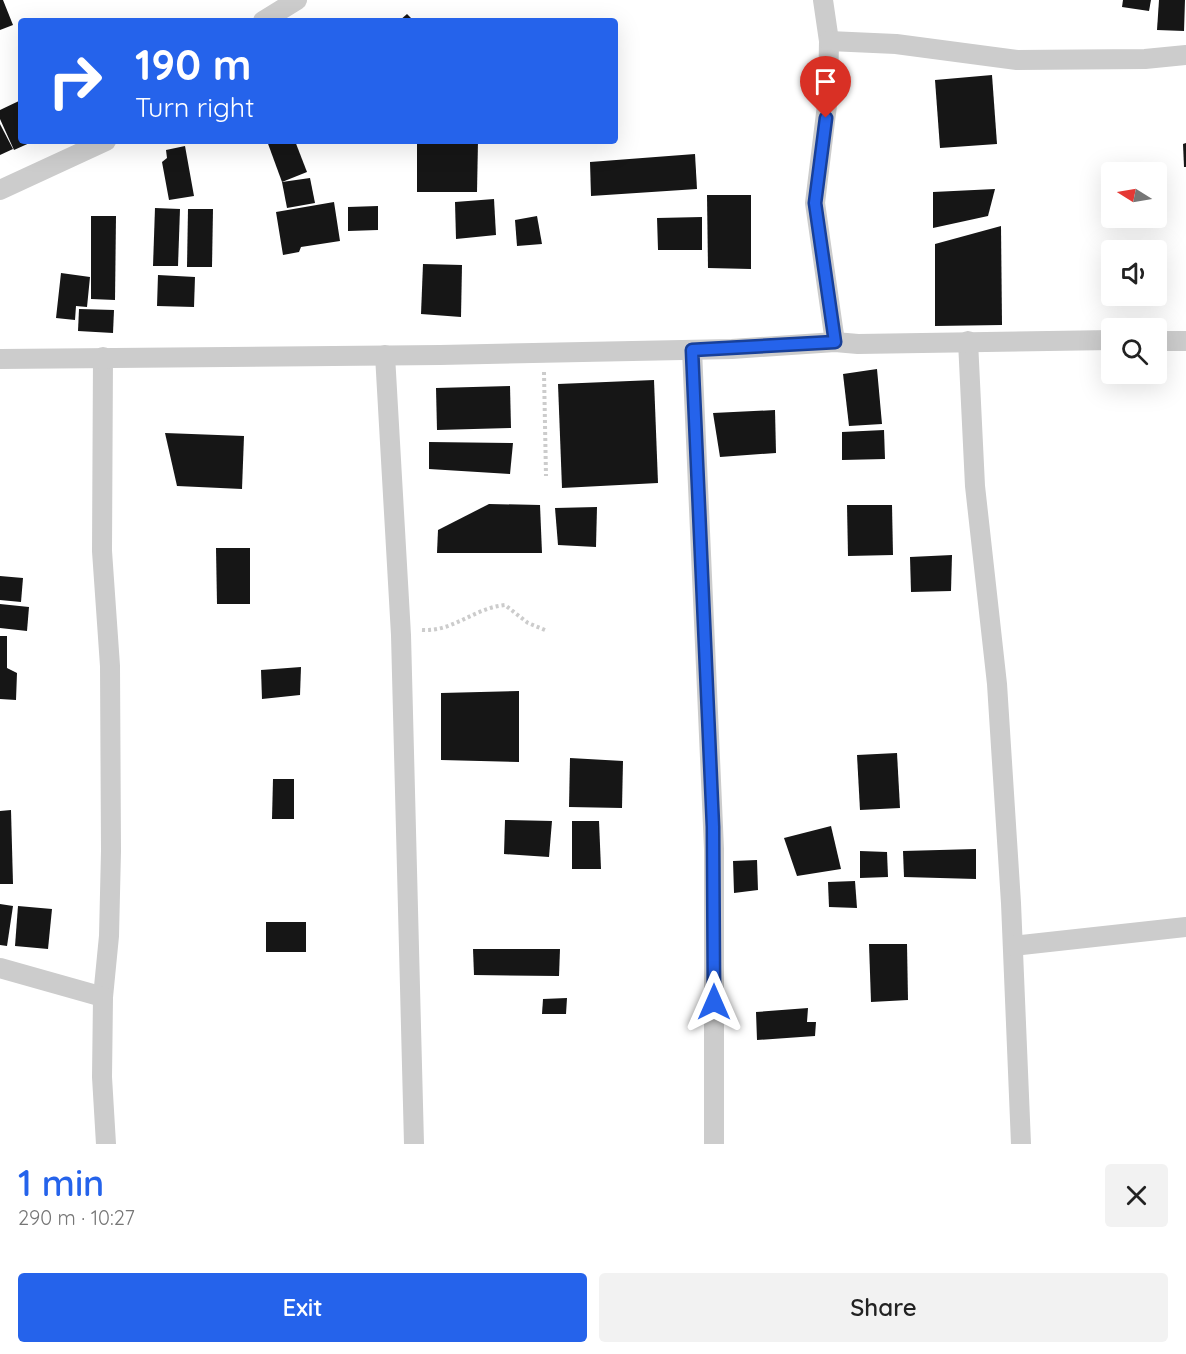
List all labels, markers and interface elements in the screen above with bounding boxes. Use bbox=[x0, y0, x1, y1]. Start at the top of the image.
text: 190 m bbox=[135, 38, 251, 91]
icon: right bbox=[36, 42, 114, 120]
pin bbox=[800, 56, 851, 118]
icon: arrive bbox=[809, 65, 842, 98]
text: Turn right bbox=[135, 90, 254, 124]
north arrow bbox=[1101, 162, 1167, 228]
map controls bbox=[1101, 162, 1167, 384]
button: sound bbox=[1101, 240, 1167, 306]
button: search bbox=[1101, 318, 1167, 384]
position arrow bbox=[682, 970, 746, 1034]
text: 1 min bbox=[18, 1160, 104, 1205]
button: close bbox=[1105, 1164, 1168, 1227]
text: 290 m · 10:27 bbox=[18, 1205, 135, 1230]
button: Exit bbox=[18, 1273, 587, 1342]
button: Share bbox=[599, 1273, 1168, 1342]

